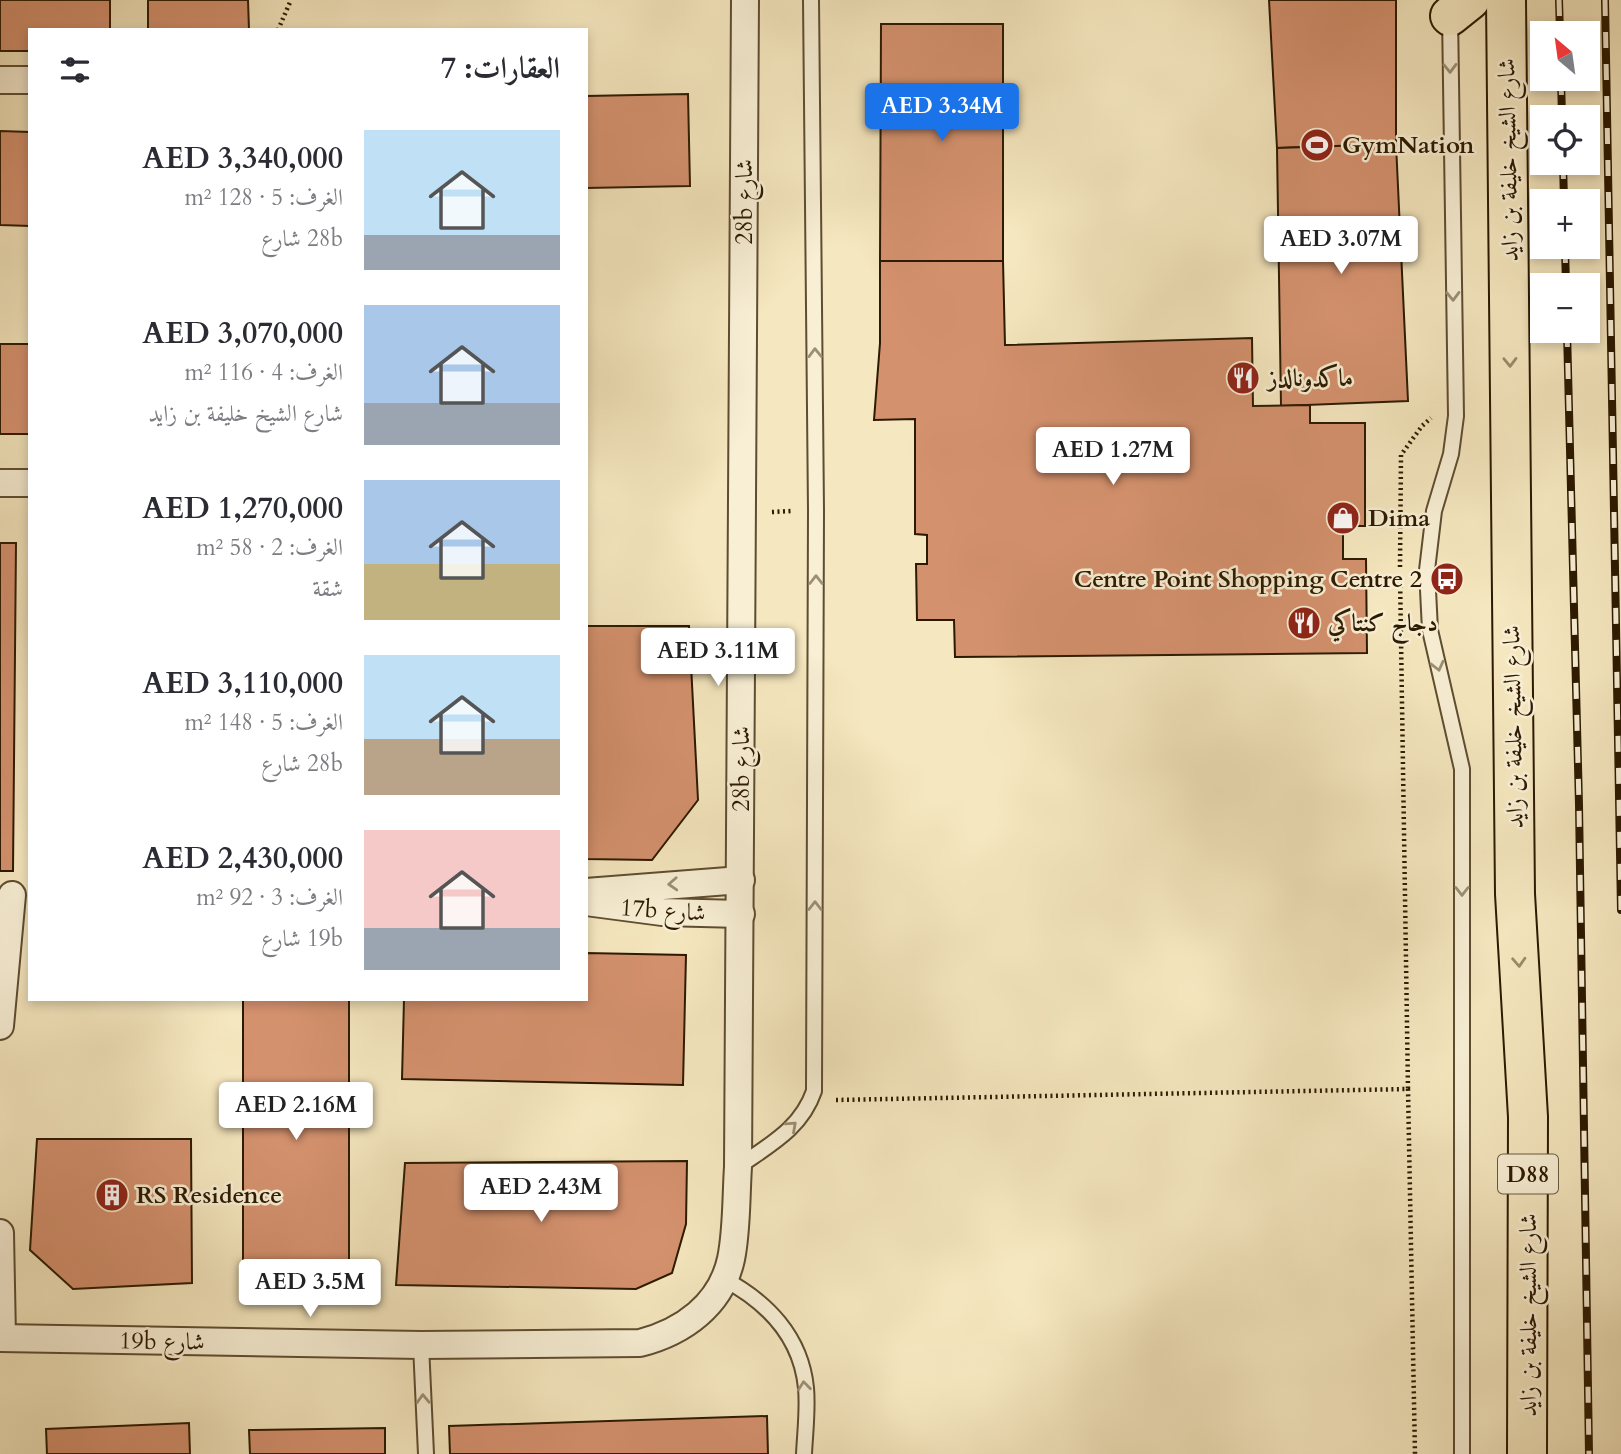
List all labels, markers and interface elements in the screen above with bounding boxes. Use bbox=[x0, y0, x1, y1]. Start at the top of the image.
north arrow bbox=[1530, 21, 1600, 91]
map controls bbox=[1530, 21, 1600, 343]
text: العقارات: 7 bbox=[441, 48, 560, 89]
icon: filters bbox=[56, 51, 94, 89]
street label: شارع الشيخ خليفة بن زايد bbox=[1490, 58, 1531, 262]
one-way arrow bbox=[1442, 63, 1458, 74]
pin: AED 3.34M bbox=[862, 83, 1022, 143]
text: AED 3.34M bbox=[881, 90, 1003, 121]
button: locate bbox=[1530, 105, 1600, 175]
sports icon: GymNation bbox=[1298, 126, 1336, 164]
place label: GymNation bbox=[1342, 129, 1475, 162]
text: AED 3,340,000 bbox=[142, 138, 343, 179]
icon: home bbox=[420, 158, 504, 242]
street label: 28b شارع bbox=[728, 159, 764, 245]
text: الغرف: 5 · 128 m² bbox=[184, 182, 343, 213]
button: + bbox=[1530, 189, 1600, 259]
pin: AED 3.07M bbox=[1261, 216, 1421, 276]
text: 28b شارع bbox=[261, 223, 343, 254]
text: AED 3.07M bbox=[1280, 223, 1402, 254]
button: − bbox=[1530, 273, 1600, 343]
one-way arrow bbox=[1446, 290, 1461, 301]
text: AED 3,070,000 bbox=[142, 313, 343, 354]
icon: home bbox=[420, 333, 504, 417]
one-way arrow bbox=[807, 347, 823, 358]
text: الغرف: 4 · 116 m² bbox=[184, 357, 343, 388]
one-way arrow bbox=[1502, 357, 1518, 368]
restaurant icon: ماكدونالدز bbox=[1224, 359, 1262, 397]
place label: ماكدونالدز bbox=[1265, 362, 1353, 395]
text: شارع الشيخ خليفة بن زايد bbox=[148, 398, 343, 429]
pin: AED 1.27M bbox=[1033, 428, 1193, 487]
text: AED 1.27M bbox=[1052, 434, 1174, 465]
text: AED 1,270,000 bbox=[142, 488, 343, 529]
shop icon: Dima bbox=[1324, 499, 1362, 537]
place label: Dima bbox=[1368, 502, 1430, 535]
icon: home bbox=[420, 508, 504, 592]
text: الغرف: 2 · 58 m² bbox=[196, 532, 343, 563]
bus stop icon: Centre Point Shopping Centre 2 bbox=[1428, 560, 1466, 598]
place label: Centre Point Shopping Centre 2 bbox=[1074, 563, 1422, 596]
text: شقة bbox=[313, 573, 343, 604]
one-way arrow bbox=[808, 575, 824, 585]
restaurant icon: دجاج كنتاكي bbox=[1285, 604, 1323, 642]
place label: دجاج كنتاكي bbox=[1327, 607, 1438, 645]
street label: شارع الشيخ خليفة بن زايد bbox=[1495, 625, 1536, 829]
pin: AED 3.11M bbox=[638, 628, 798, 688]
text: AED 3.11M bbox=[657, 635, 779, 666]
one-way arrow bbox=[1430, 660, 1445, 672]
text: AED 3,110,000 bbox=[142, 663, 343, 704]
icon: home bbox=[420, 683, 504, 767]
text: الغرف: 5 · 148 m² bbox=[184, 707, 343, 738]
street label: 28b شارع bbox=[725, 726, 761, 812]
text: 28b شارع bbox=[261, 748, 343, 779]
text: AED 2,430,000 bbox=[142, 838, 343, 879]
icon: home bbox=[420, 858, 504, 942]
one-way arrow bbox=[667, 876, 678, 891]
text: الغرف: 3 · 92 m² bbox=[196, 882, 343, 913]
one-way arrow bbox=[1454, 886, 1470, 896]
street label: 17b شارع bbox=[619, 891, 707, 933]
one-way arrow bbox=[807, 900, 822, 911]
text: 19b شارع bbox=[261, 923, 343, 954]
one-way arrow bbox=[1511, 957, 1526, 968]
pin: AED 2.16M bbox=[216, 1082, 376, 1142]
text: AED 2.16M bbox=[235, 1089, 357, 1120]
one-way arrow bbox=[784, 1122, 797, 1135]
road number: D88 bbox=[1498, 1154, 1558, 1194]
pin: AED 2.43M bbox=[461, 1164, 621, 1224]
text: AED 2.43M bbox=[480, 1171, 602, 1202]
building icon: RS Residence bbox=[93, 1176, 131, 1214]
place label: RS Residence bbox=[136, 1179, 282, 1212]
street label: شارع الشيخ خليفة بن زايد bbox=[1512, 1213, 1549, 1417]
pin: AED 3.5M bbox=[238, 1260, 382, 1319]
text: AED 3.5M bbox=[255, 1266, 365, 1297]
street label: 19b شارع bbox=[119, 1324, 205, 1362]
one-way arrow bbox=[797, 1380, 812, 1391]
one-way arrow bbox=[416, 1394, 431, 1405]

